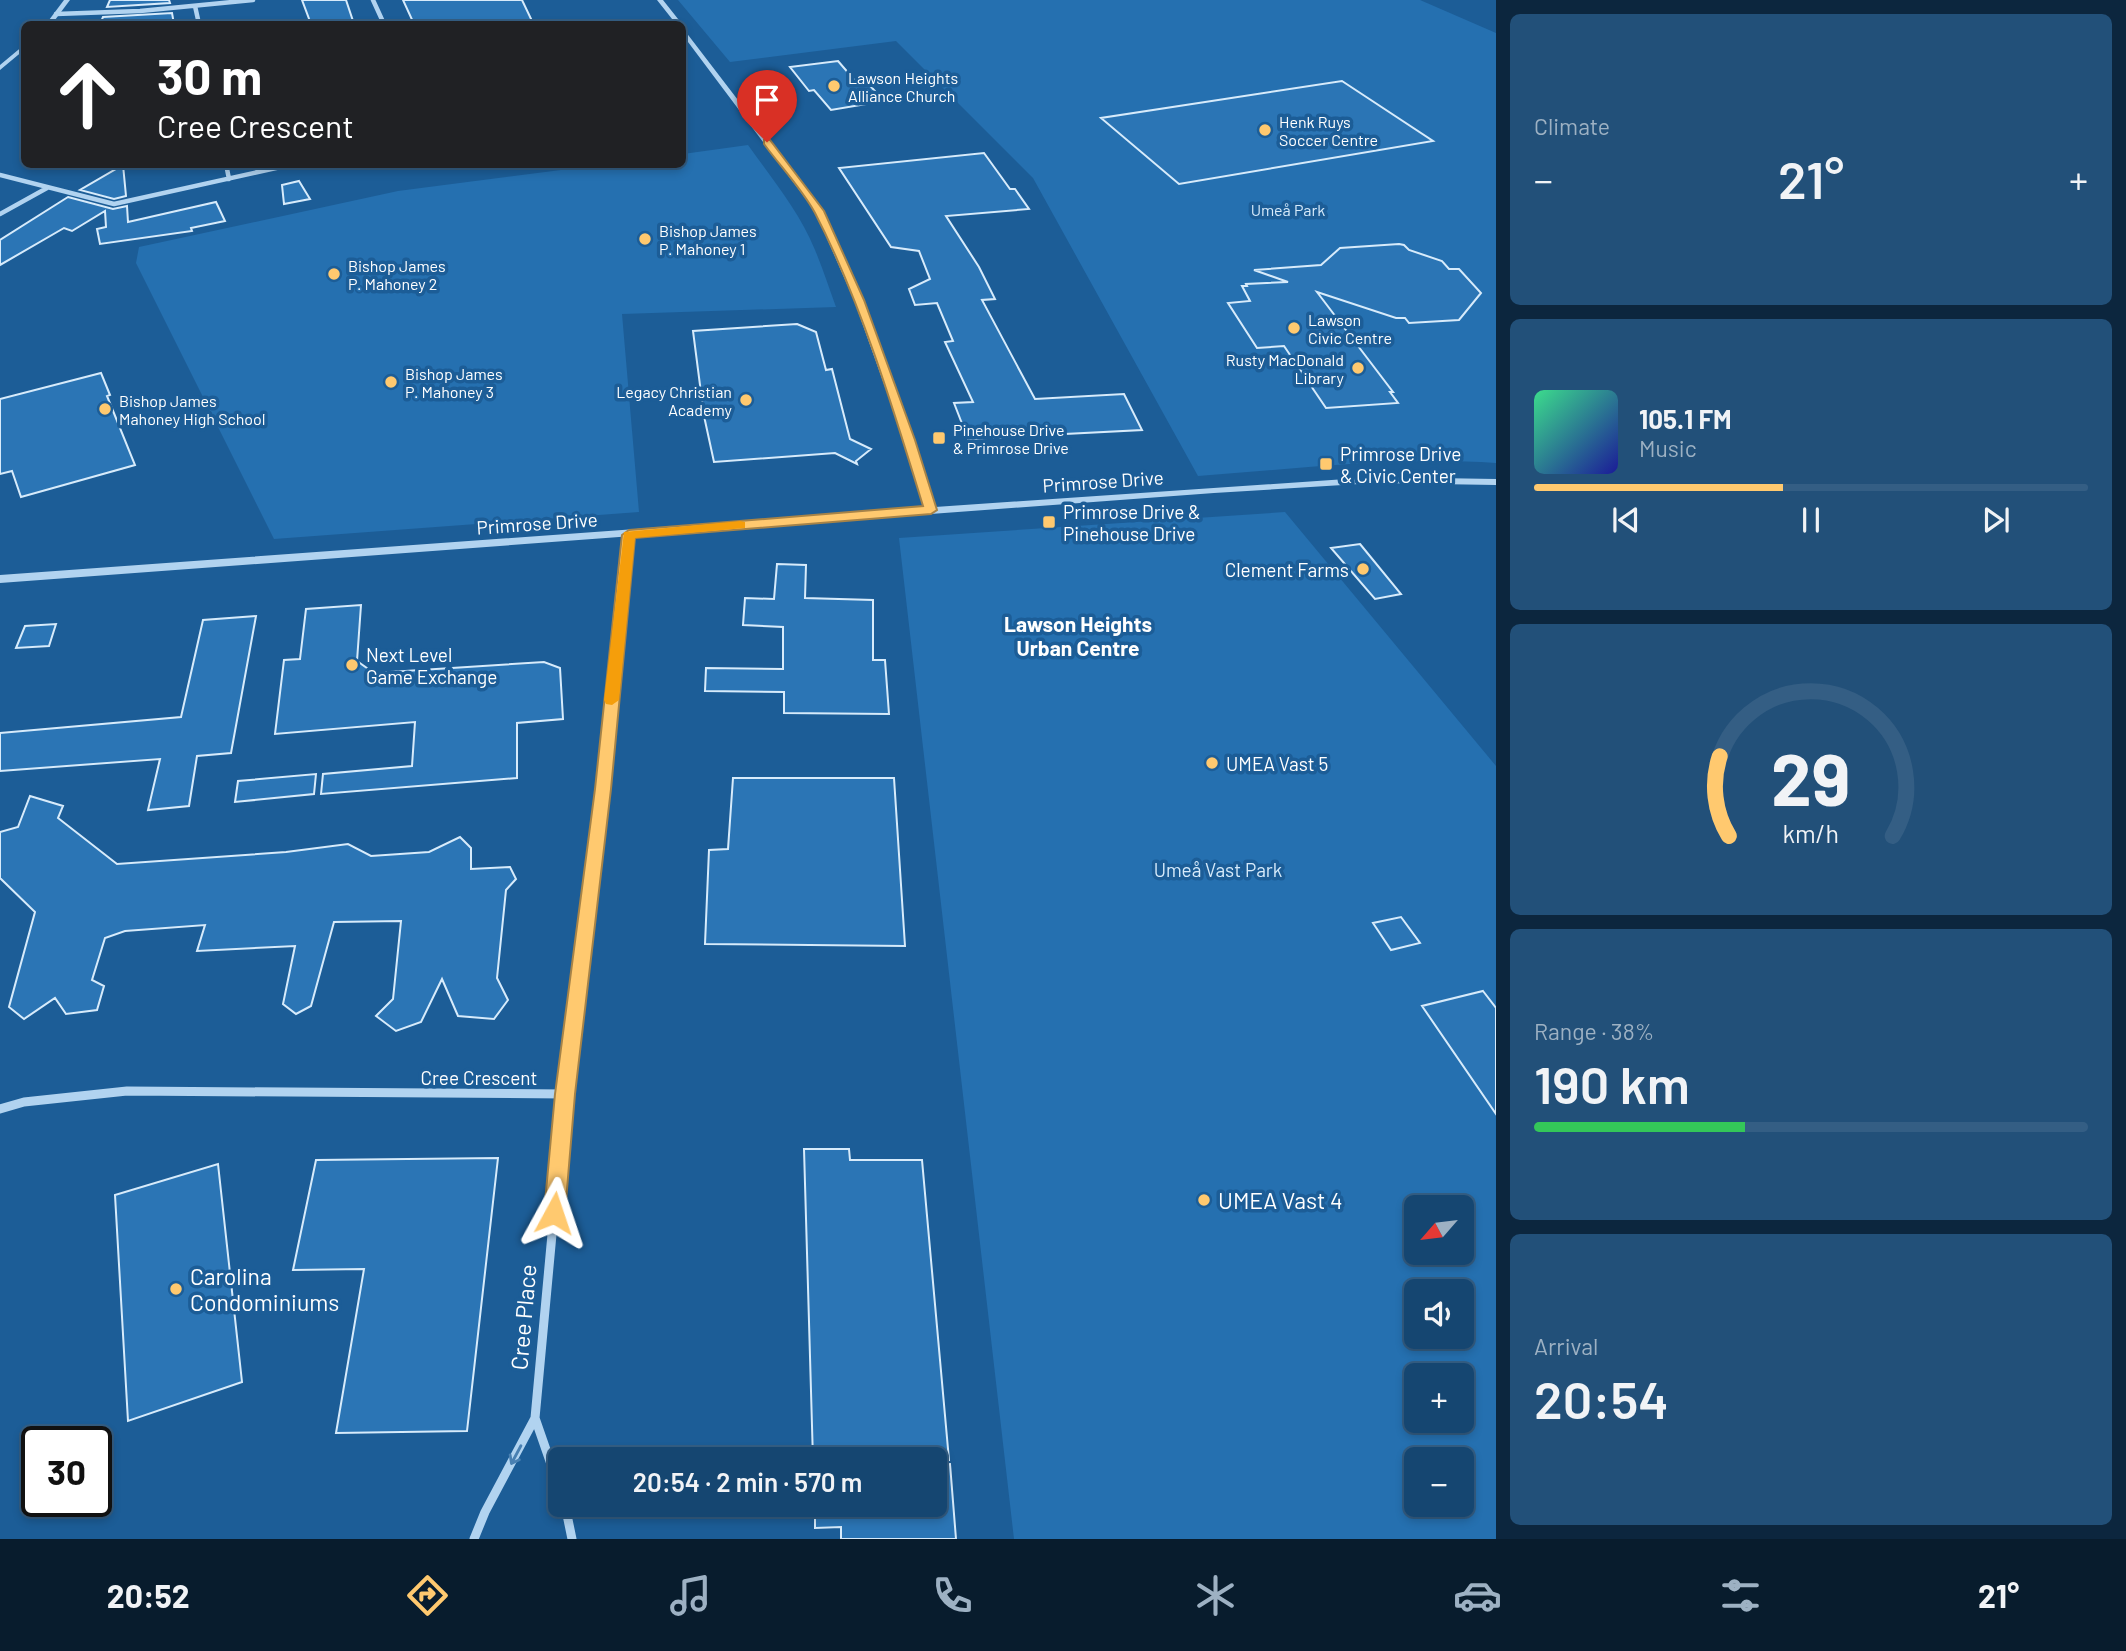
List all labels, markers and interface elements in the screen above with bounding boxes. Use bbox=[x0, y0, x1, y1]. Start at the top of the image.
text: 30 m bbox=[157, 46, 262, 105]
icon: ahead bbox=[42, 49, 133, 140]
place label: Lawson Heights Alliance Church bbox=[848, 68, 958, 105]
pin bbox=[737, 70, 797, 142]
marker: Lawson Heights Alliance Church bbox=[826, 78, 842, 94]
icon: arrive bbox=[748, 81, 786, 119]
text: Cree Crescent bbox=[157, 106, 354, 144]
place label: Henk Ruys Soccer Centre bbox=[1279, 112, 1378, 149]
text: Climate bbox=[1534, 112, 1610, 140]
marker: Henk Ruys Soccer Centre bbox=[1257, 122, 1273, 138]
text: 21° bbox=[1778, 147, 1844, 209]
text: − bbox=[1534, 156, 1553, 202]
text: + bbox=[2069, 156, 2088, 202]
park label: Umeå Park bbox=[1251, 200, 1325, 219]
place label: Bishop James P. Mahoney 1 bbox=[659, 221, 757, 258]
marker: Bishop James P. Mahoney 1 bbox=[637, 231, 653, 247]
place label: Bishop James P. Mahoney 2 bbox=[348, 256, 446, 293]
marker: Bishop James P. Mahoney 2 bbox=[326, 266, 342, 282]
place label: Lawson Civic Centre bbox=[1308, 310, 1392, 347]
marker: Lawson Civic Centre bbox=[1286, 320, 1302, 336]
place label: Rusty MacDonald Library bbox=[1226, 350, 1345, 387]
marker: Rusty MacDonald Library bbox=[1350, 360, 1366, 376]
place label: Bishop James P. Mahoney 3 bbox=[405, 364, 503, 401]
marker: Bishop James P. Mahoney 3 bbox=[383, 374, 399, 390]
place label: Legacy Christian Academy bbox=[616, 382, 733, 419]
place label: Bishop James Mahoney High School bbox=[119, 391, 265, 428]
marker: Legacy Christian Academy bbox=[738, 392, 754, 408]
marker: Bishop James Mahoney High School bbox=[97, 401, 113, 417]
text: 105.1 FM bbox=[1639, 403, 1732, 434]
place label: Pinehouse Drive & Primrose Drive bbox=[953, 420, 1069, 457]
marker: Pinehouse Drive & Primrose Drive bbox=[931, 430, 947, 446]
text: Music bbox=[1639, 434, 1697, 462]
place label: Primrose Drive & Civic Center bbox=[1340, 442, 1461, 487]
marker: Primrose Drive & Civic Center bbox=[1318, 456, 1334, 472]
street label: Primrose Drive bbox=[1042, 465, 1164, 497]
place label: Primrose Drive & Pinehouse Drive bbox=[1063, 500, 1201, 545]
icon: previous bbox=[1607, 501, 1645, 539]
icon: pause bbox=[1792, 501, 1830, 539]
icon: next bbox=[1977, 501, 2015, 539]
street label: Primrose Drive bbox=[476, 507, 598, 539]
marker: Primrose Drive & Pinehouse Drive bbox=[1041, 514, 1057, 530]
place label: Clement Farms bbox=[1225, 558, 1349, 581]
marker: Clement Farms bbox=[1355, 561, 1371, 577]
district label: Lawson Heights Urban Centre bbox=[1004, 611, 1152, 660]
place label: Next Level Game Exchange bbox=[366, 643, 497, 688]
marker: Next Level Game Exchange bbox=[344, 657, 360, 673]
text: 29 bbox=[1771, 733, 1851, 821]
place label: UMEA Vast 5 bbox=[1226, 752, 1328, 775]
marker: UMEA Vast 5 bbox=[1204, 755, 1220, 771]
text: km/h bbox=[1783, 817, 1839, 847]
park label: Umeå Vast Park bbox=[1154, 858, 1282, 881]
text: Range · 38% bbox=[1534, 1017, 1654, 1045]
text: 190 km bbox=[1534, 1052, 1690, 1114]
street label: Cree Crescent bbox=[421, 1066, 537, 1089]
position arrow bbox=[517, 1176, 591, 1250]
place label: UMEA Vast 4 bbox=[1218, 1186, 1343, 1214]
marker: UMEA Vast 4 bbox=[1196, 1192, 1212, 1208]
north arrow bbox=[1404, 1195, 1474, 1265]
map controls bbox=[1404, 1195, 1474, 1517]
place label: Carolina Condominiums bbox=[190, 1262, 339, 1316]
street label: Cree Place bbox=[504, 1263, 542, 1371]
button: sound bbox=[1404, 1279, 1474, 1349]
marker: Carolina Condominiums bbox=[168, 1281, 184, 1297]
text: Arrival bbox=[1534, 1332, 1598, 1360]
button: + bbox=[1404, 1363, 1474, 1433]
text: 20:54 bbox=[1534, 1367, 1669, 1429]
speed limit sign: 30 bbox=[21, 1426, 112, 1517]
one-way arrow bbox=[508, 1444, 522, 1464]
button: − bbox=[1404, 1447, 1474, 1517]
text: 20:54 · 2 min · 570 m bbox=[633, 1466, 862, 1497]
icon: directions bbox=[403, 1571, 452, 1620]
icon: music bbox=[666, 1571, 715, 1620]
icon: phone bbox=[928, 1571, 977, 1620]
icon: climate bbox=[1191, 1571, 1240, 1620]
icon: car bbox=[1453, 1571, 1502, 1620]
icon: filters bbox=[1716, 1571, 1765, 1620]
text: 20:52 bbox=[107, 1576, 190, 1614]
text: 21° bbox=[1978, 1576, 2019, 1614]

